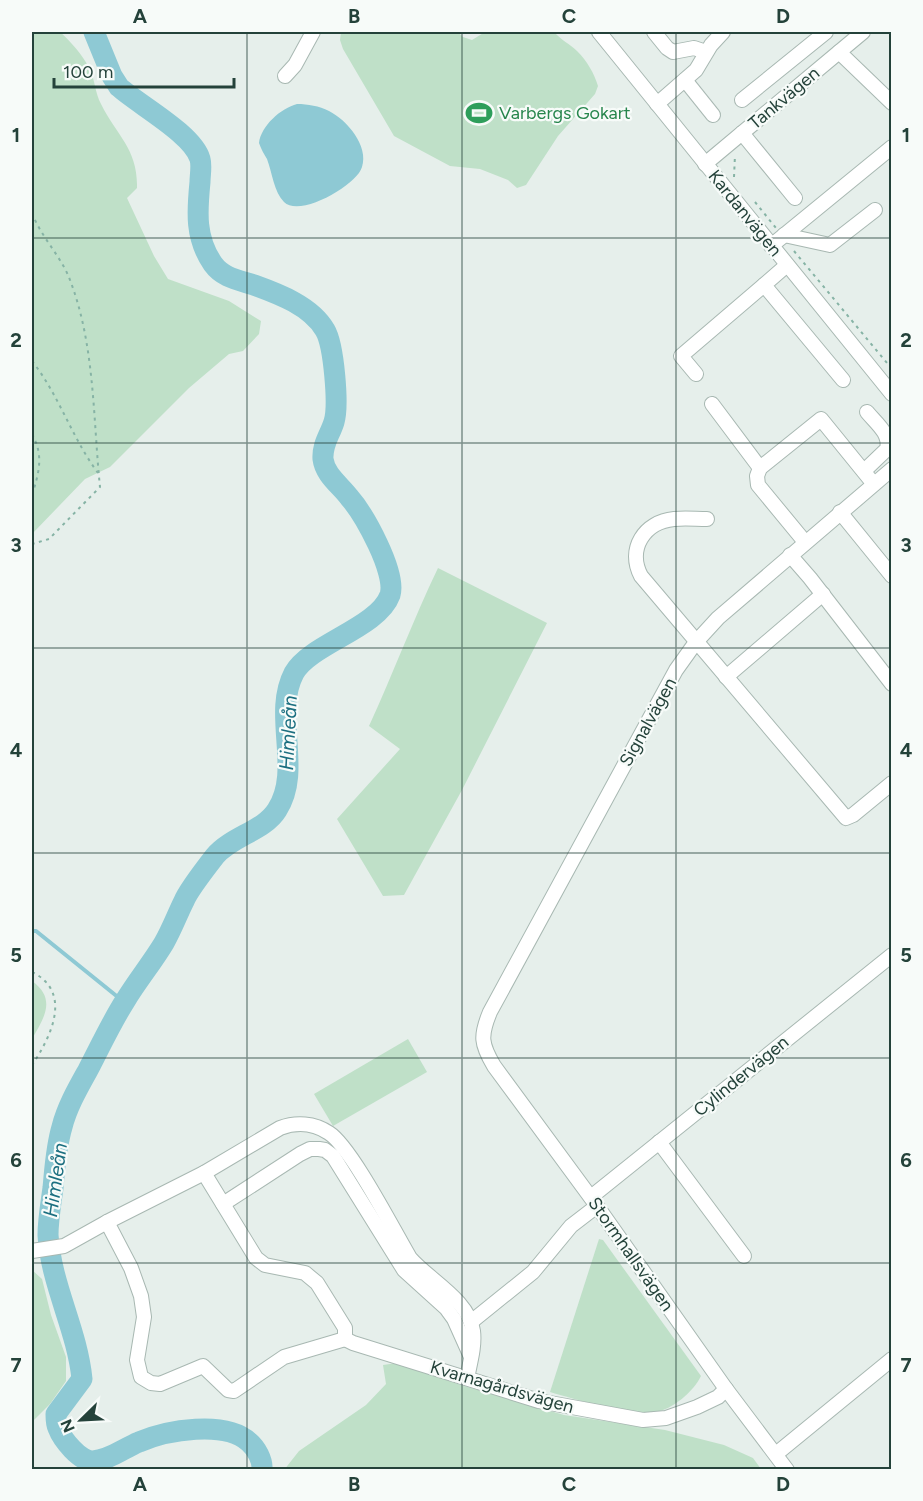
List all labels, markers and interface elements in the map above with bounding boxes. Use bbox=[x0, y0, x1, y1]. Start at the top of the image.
text: A bbox=[133, 4, 148, 28]
text: B bbox=[348, 4, 360, 28]
text: C bbox=[562, 4, 576, 28]
text: D bbox=[776, 4, 790, 28]
scale bar bbox=[54, 51, 234, 89]
text: 100 m bbox=[63, 61, 113, 83]
street label: Tankvägen bbox=[744, 62, 824, 134]
sports icon: Varbergs Gokart bbox=[464, 98, 494, 128]
place label: Varbergs Gokart bbox=[499, 102, 631, 124]
text: 1 bbox=[12, 123, 20, 147]
text: 1 bbox=[902, 123, 910, 147]
street label: Kardanvägen bbox=[704, 165, 786, 261]
text: 2 bbox=[10, 328, 22, 352]
text: 2 bbox=[900, 328, 912, 352]
text: 3 bbox=[10, 533, 22, 557]
text: 3 bbox=[900, 533, 912, 557]
street label: Signalvägen bbox=[615, 674, 681, 770]
water label: Himleån bbox=[274, 695, 302, 771]
text: 4 bbox=[10, 738, 23, 762]
text: 4 bbox=[900, 738, 913, 762]
text: 5 bbox=[10, 943, 22, 967]
text: 5 bbox=[900, 943, 912, 967]
street label: Cylindervägen bbox=[689, 1031, 793, 1121]
water label: Himleån bbox=[38, 1141, 72, 1219]
text: 6 bbox=[10, 1148, 22, 1172]
text: 6 bbox=[900, 1148, 912, 1172]
street label: Stormhallsvägen bbox=[584, 1193, 678, 1315]
text: 7 bbox=[10, 1353, 22, 1377]
text: 7 bbox=[900, 1353, 912, 1377]
street label: Kvarnagårdsvägen bbox=[428, 1356, 576, 1418]
north arrow bbox=[51, 1390, 111, 1450]
text: N bbox=[57, 1416, 79, 1435]
text: A bbox=[133, 1472, 148, 1496]
text: B bbox=[348, 1472, 360, 1496]
text: C bbox=[562, 1472, 576, 1496]
text: D bbox=[776, 1472, 790, 1496]

